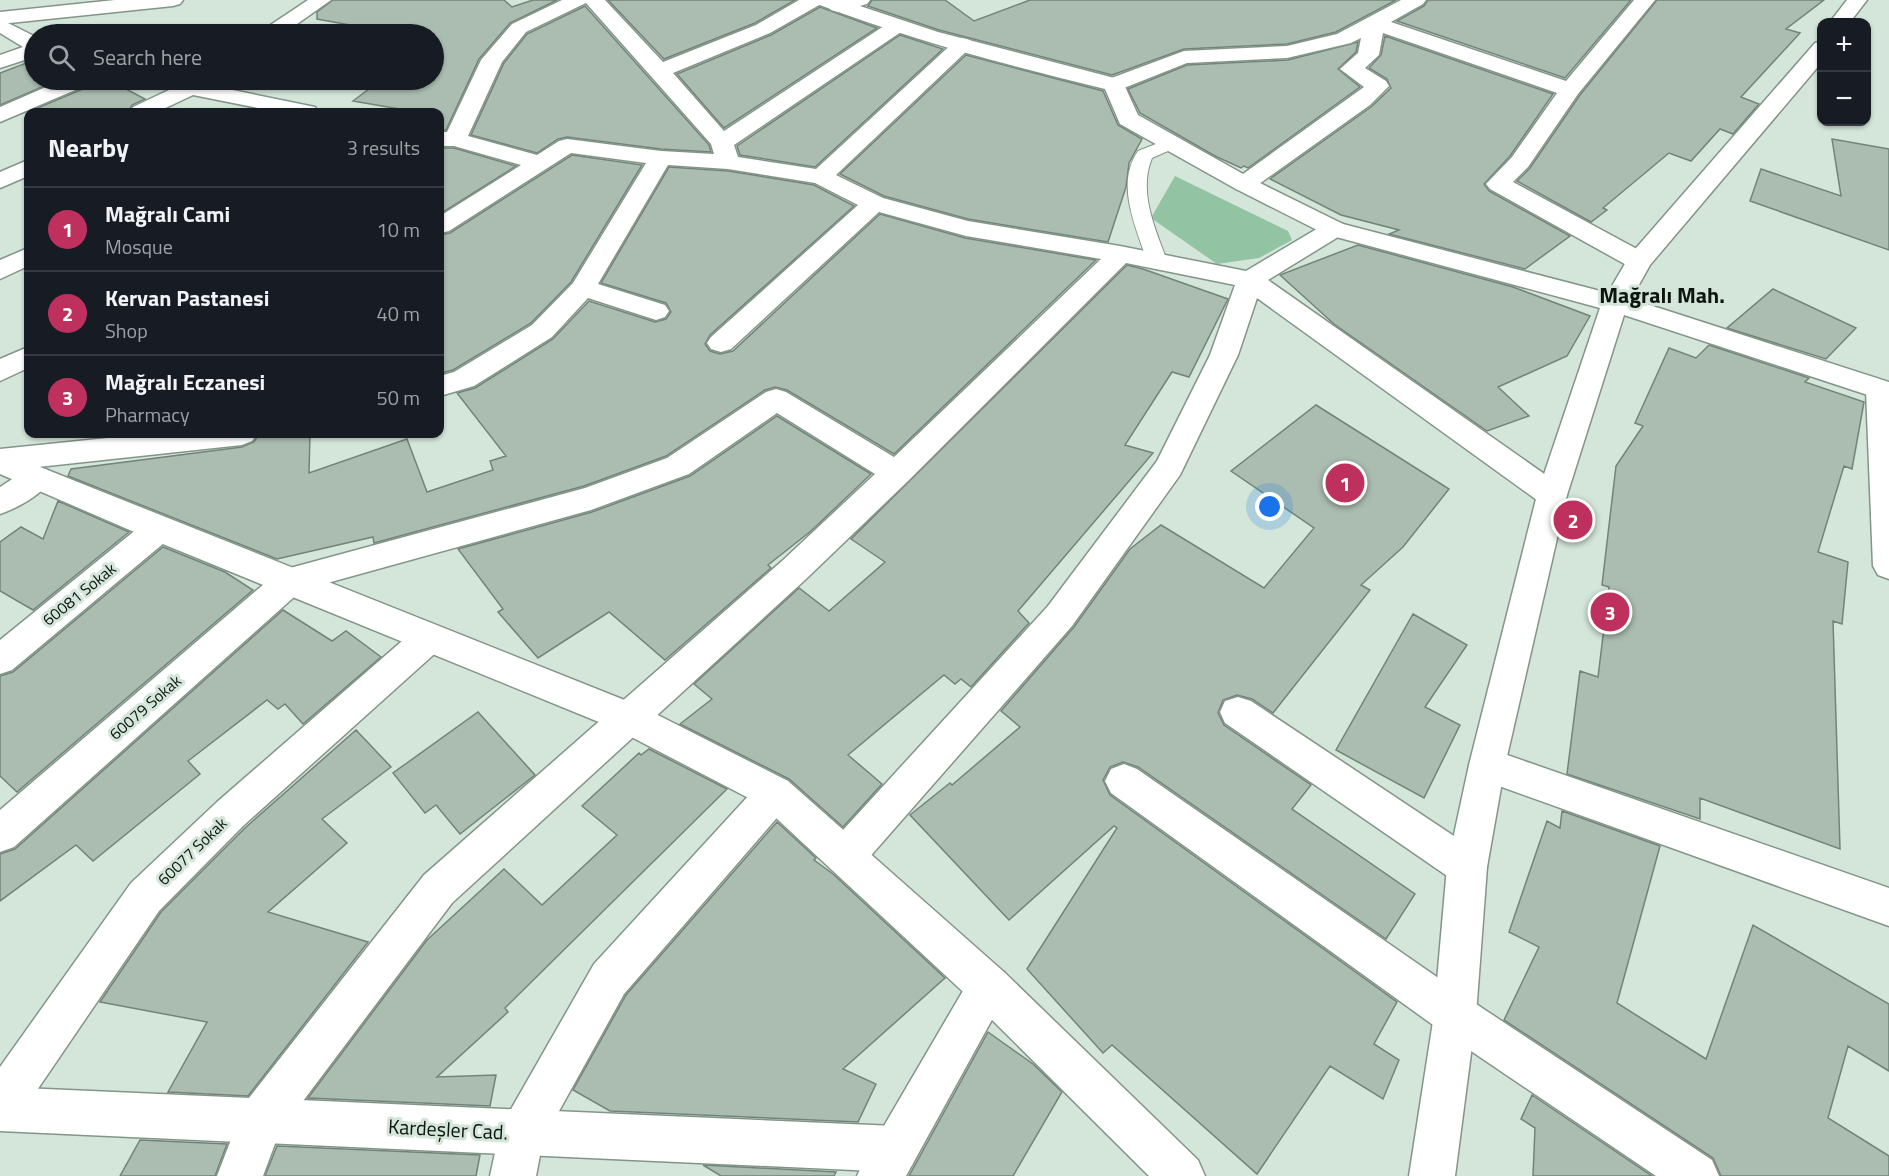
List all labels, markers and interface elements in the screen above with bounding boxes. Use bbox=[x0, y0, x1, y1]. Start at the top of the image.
map controls bbox=[1817, 18, 1871, 126]
button: + bbox=[1817, 18, 1871, 72]
search box bbox=[24, 24, 444, 90]
text: Search here bbox=[93, 40, 202, 74]
icon: search bbox=[45, 41, 78, 74]
button: − bbox=[1817, 72, 1871, 126]
text: Nearby bbox=[48, 128, 129, 167]
text: 3 results bbox=[347, 132, 420, 163]
text: Mağralı Cami bbox=[105, 197, 230, 231]
text: 1 bbox=[62, 214, 73, 245]
text: 10 m bbox=[376, 214, 420, 245]
text: Mosque bbox=[105, 231, 173, 262]
district label: Mağralı Mah. bbox=[1599, 278, 1725, 312]
text: Kervan Pastanesi bbox=[105, 281, 269, 315]
text: 2 bbox=[62, 298, 73, 329]
text: 40 m bbox=[376, 298, 420, 329]
text: Shop bbox=[105, 315, 148, 346]
text: Mağralı Eczanesi bbox=[105, 365, 265, 399]
text: 3 bbox=[62, 382, 73, 413]
text: 50 m bbox=[376, 382, 420, 413]
text: Pharmacy bbox=[105, 399, 190, 430]
pin: 1 bbox=[1326, 460, 1364, 506]
your location bbox=[1255, 492, 1284, 521]
pin: 2 bbox=[1554, 498, 1592, 542]
street label: 60081 Sokak bbox=[37, 557, 121, 631]
pin: 3 bbox=[1590, 590, 1630, 634]
street label: 60079 Sokak bbox=[104, 669, 187, 745]
street label: 60077 Sokak bbox=[152, 811, 232, 890]
street label: Kardeşler Cad. bbox=[387, 1110, 509, 1148]

